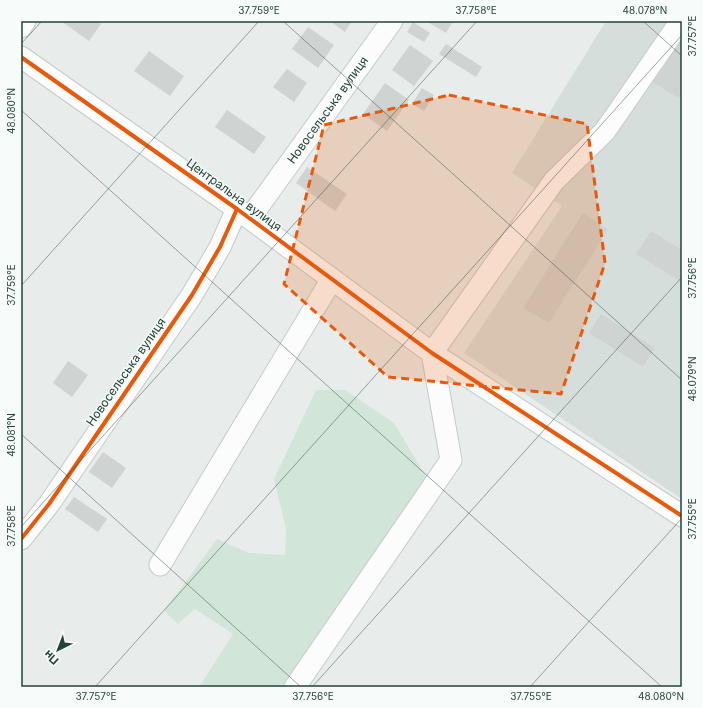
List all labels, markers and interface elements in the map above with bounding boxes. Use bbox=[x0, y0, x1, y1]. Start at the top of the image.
text: 37.759°E bbox=[238, 4, 280, 16]
text: 37.758°E bbox=[455, 4, 497, 16]
text: 48.078°N bbox=[623, 4, 667, 16]
text: 37.757°E bbox=[686, 15, 698, 57]
street label: Новосельська вулиця bbox=[284, 53, 371, 166]
text: 48.080°N bbox=[5, 88, 17, 134]
street label: Центральна вулиця bbox=[184, 155, 285, 234]
text: 37.756°E bbox=[686, 257, 698, 299]
text: 37.759°E bbox=[5, 264, 17, 306]
street label: Новосельська вулиця bbox=[83, 315, 169, 429]
text: 48.079°N bbox=[686, 356, 698, 402]
text: 48.081°N bbox=[5, 413, 17, 457]
text: 37.755°E bbox=[686, 498, 698, 540]
text: 37.758°E bbox=[5, 505, 17, 547]
north arrow bbox=[38, 630, 78, 670]
text: Пн bbox=[41, 647, 62, 668]
text: 37.757°E bbox=[75, 690, 117, 702]
text: 37.756°E bbox=[292, 690, 334, 702]
text: 37.755°E bbox=[510, 690, 552, 702]
text: 48.080°N bbox=[638, 690, 684, 702]

